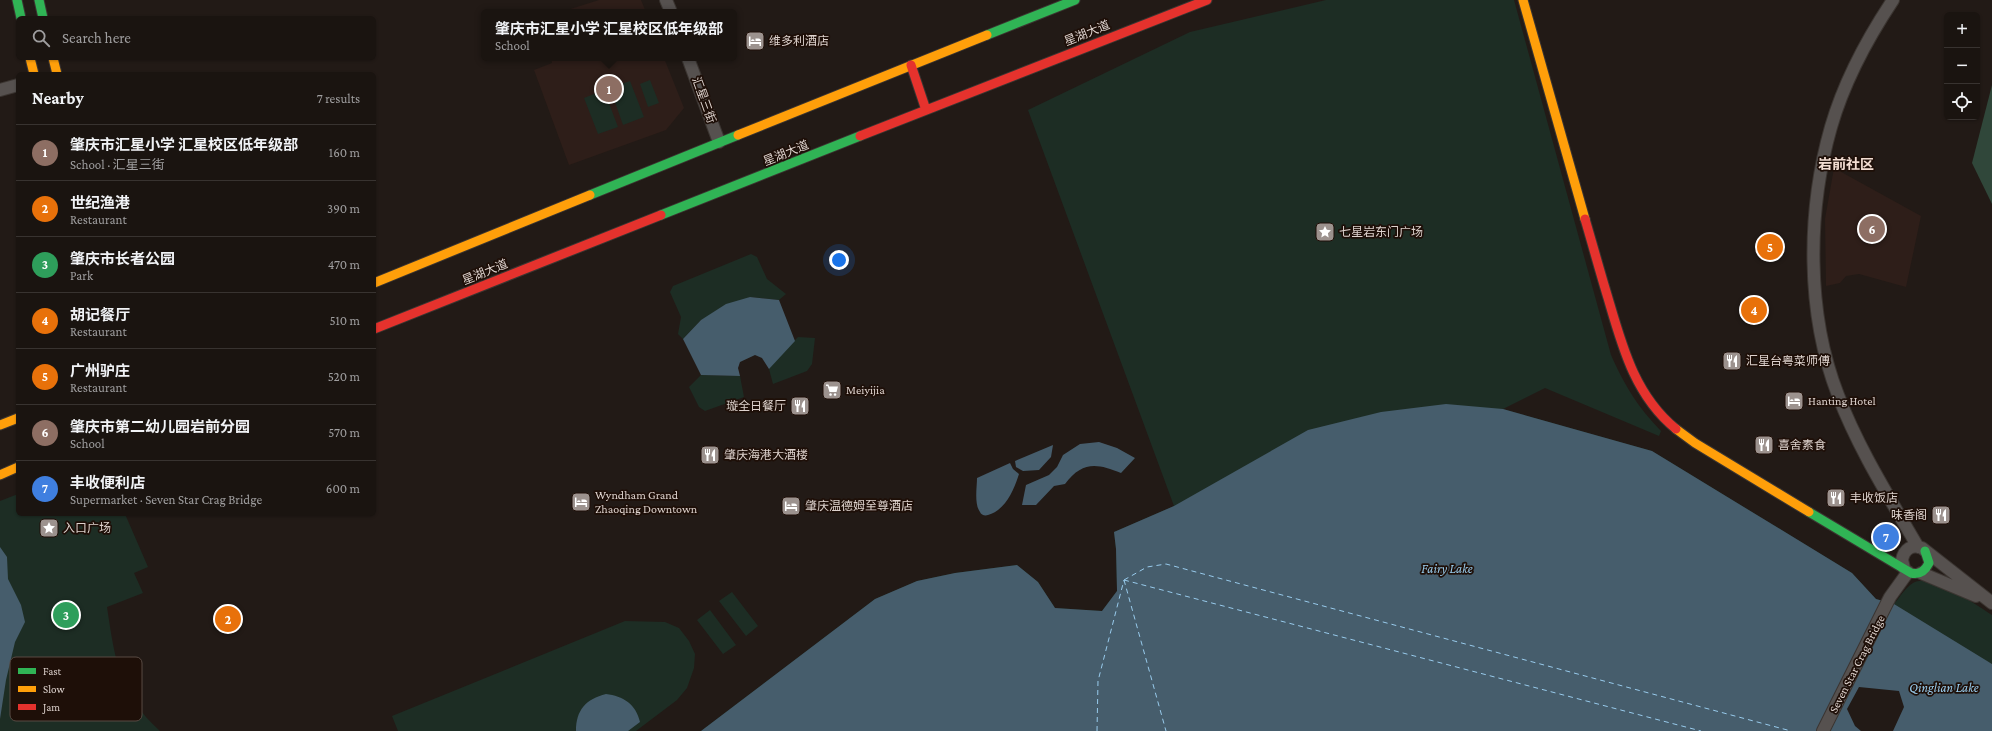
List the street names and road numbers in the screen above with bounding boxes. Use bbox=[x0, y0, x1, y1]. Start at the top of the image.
street label: 星湖大道 bbox=[1062, 18, 1112, 48]
street label: 汇星三街 bbox=[689, 75, 719, 125]
street label: 星湖大道 bbox=[761, 138, 811, 168]
street label: 星湖大道 bbox=[460, 257, 510, 287]
street label: Seven Star Crag Bridge bbox=[1826, 613, 1888, 715]

